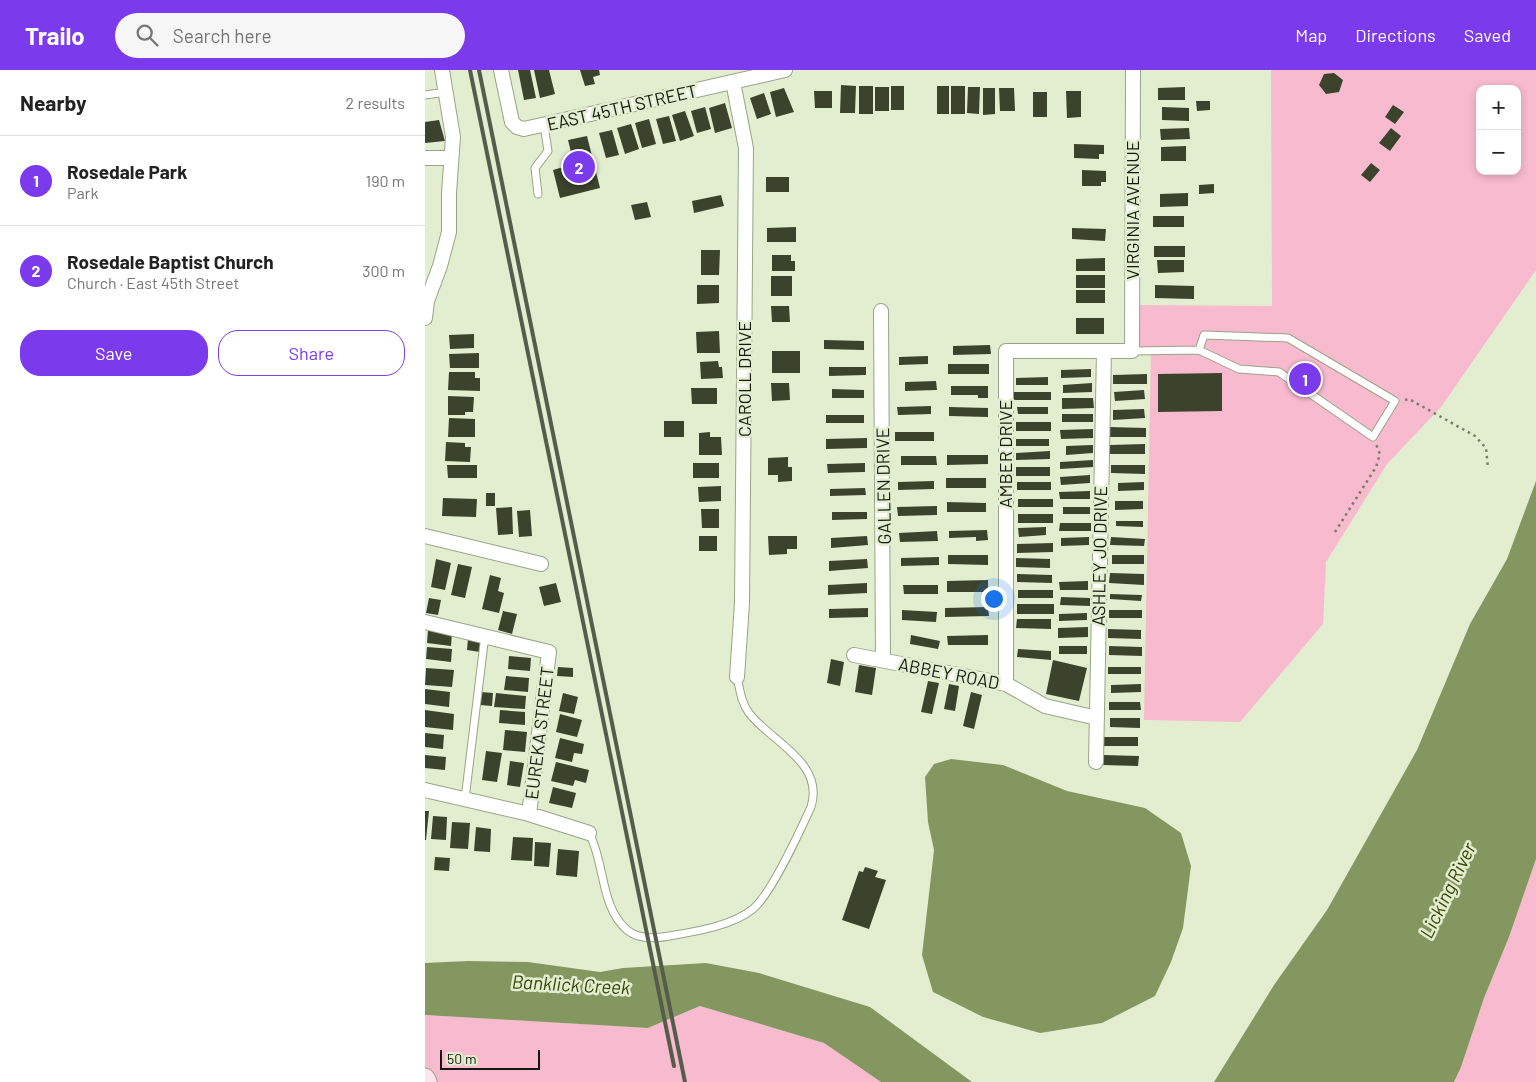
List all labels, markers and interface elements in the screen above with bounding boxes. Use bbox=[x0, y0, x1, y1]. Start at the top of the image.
search box bbox=[115, 13, 465, 58]
text: Trailo bbox=[25, 21, 85, 50]
icon: search bbox=[133, 21, 161, 49]
text: Search here bbox=[173, 24, 272, 47]
text: Map bbox=[1295, 24, 1327, 46]
text: Directions bbox=[1355, 24, 1436, 46]
text: Saved bbox=[1464, 24, 1511, 46]
street label: EAST 45TH STREET bbox=[545, 79, 699, 135]
map controls bbox=[1476, 85, 1521, 175]
button: + bbox=[1476, 85, 1521, 130]
text: Nearby bbox=[20, 90, 86, 115]
text: 2 results bbox=[346, 93, 405, 112]
button: − bbox=[1476, 130, 1521, 175]
street label: VIRGINIA AVENUE bbox=[1121, 140, 1143, 280]
pin: 2 bbox=[563, 148, 595, 186]
text: Rosedale Park bbox=[67, 160, 187, 183]
text: 1 bbox=[33, 171, 39, 190]
text: 190 m bbox=[366, 171, 405, 190]
text: Park bbox=[67, 183, 98, 202]
text: Rosedale Baptist Church bbox=[67, 250, 274, 273]
text: 2 bbox=[32, 261, 40, 280]
text: 300 m bbox=[362, 261, 405, 280]
text: Church · East 45th Street bbox=[67, 273, 239, 292]
street label: CAROLL DRIVE bbox=[733, 321, 755, 437]
button: Save bbox=[20, 330, 208, 376]
button: Share bbox=[218, 330, 405, 376]
pin: 1 bbox=[1289, 360, 1321, 398]
street label: AMBER DRIVE bbox=[994, 400, 1016, 508]
street label: GALLEN DRIVE bbox=[871, 427, 895, 545]
street label: ASHLEY JO DRIVE bbox=[1087, 486, 1111, 626]
your location bbox=[981, 586, 1007, 612]
street label: ABBEY ROAD bbox=[897, 652, 1001, 694]
street label: EUREKA STREET bbox=[520, 665, 558, 801]
water label: Licking River bbox=[1414, 837, 1481, 941]
water label: Banklick Creek bbox=[511, 969, 632, 999]
scale bar bbox=[440, 1047, 540, 1070]
text: 50 m bbox=[447, 1050, 476, 1067]

